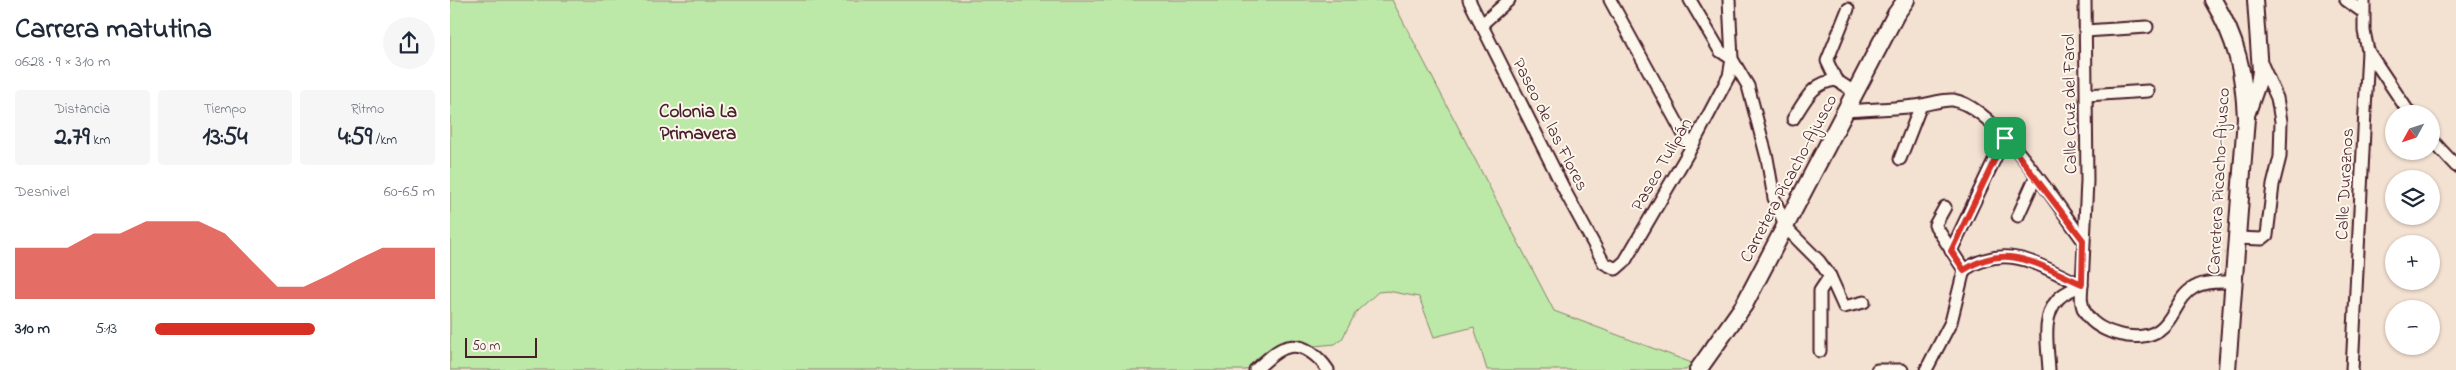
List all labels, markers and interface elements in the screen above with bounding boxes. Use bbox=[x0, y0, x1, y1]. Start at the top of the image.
text: Carrera matutina bbox=[15, 10, 212, 51]
button: share bbox=[383, 17, 435, 69]
street label: Calle Cruz del Farol bbox=[2057, 34, 2085, 174]
text: 06:28 · 9 × 310 m bbox=[15, 50, 110, 74]
street label: Paseo de las Flores bbox=[1504, 54, 1594, 196]
street label: Carretera Picacho-Ajusco bbox=[2202, 87, 2238, 275]
street label: Carretera Picacho-Ajusco bbox=[1734, 90, 1845, 268]
text: Distancia bbox=[55, 99, 110, 120]
text: Tiempo bbox=[204, 99, 246, 120]
text: Ritmo bbox=[351, 99, 384, 120]
district label: Colonia La Primavera bbox=[659, 99, 737, 148]
north arrow bbox=[2385, 105, 2440, 160]
map controls bbox=[2385, 105, 2440, 355]
street label: Paseo Tulipán bbox=[1626, 114, 1700, 216]
pin bbox=[1984, 117, 2026, 159]
text: 2.79 bbox=[54, 120, 90, 156]
text: 13:54 bbox=[202, 120, 248, 156]
text: 4:59 bbox=[338, 120, 372, 156]
icon: arrive bbox=[1991, 124, 2019, 152]
street label: Calle Duraznos bbox=[2330, 128, 2362, 241]
text: km bbox=[90, 130, 110, 151]
text: /km bbox=[372, 130, 397, 151]
button: layers bbox=[2385, 170, 2440, 225]
text: Desnivel bbox=[15, 180, 69, 204]
text: 60–65 m bbox=[384, 180, 435, 204]
button: + bbox=[2385, 235, 2440, 290]
button: − bbox=[2385, 300, 2440, 355]
text: 310 m bbox=[15, 317, 50, 341]
text: 5:13 bbox=[95, 317, 117, 341]
scale bar bbox=[465, 335, 538, 358]
text: 50 m bbox=[472, 336, 500, 357]

